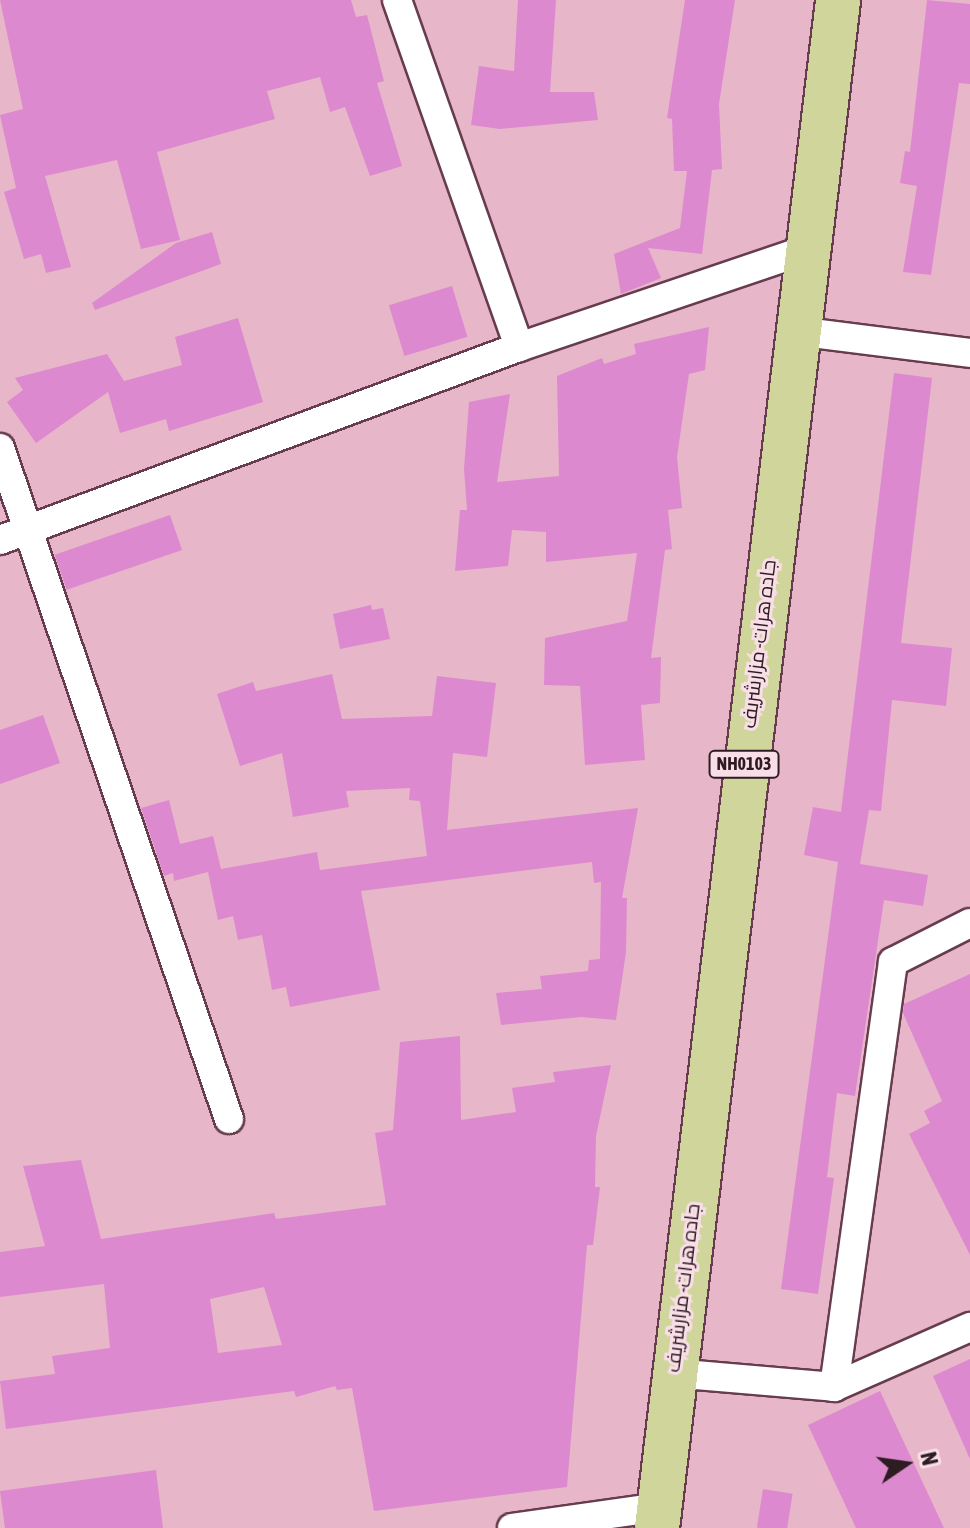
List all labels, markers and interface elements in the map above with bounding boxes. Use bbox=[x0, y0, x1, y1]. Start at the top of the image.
street label: جاده هرات- مزارشریف bbox=[736, 558, 780, 730]
road number: NH0103 bbox=[708, 750, 780, 778]
street label: جاده هرات- مزارشریف bbox=[660, 1202, 704, 1374]
north arrow bbox=[866, 1424, 946, 1504]
text: N bbox=[915, 1449, 944, 1468]

